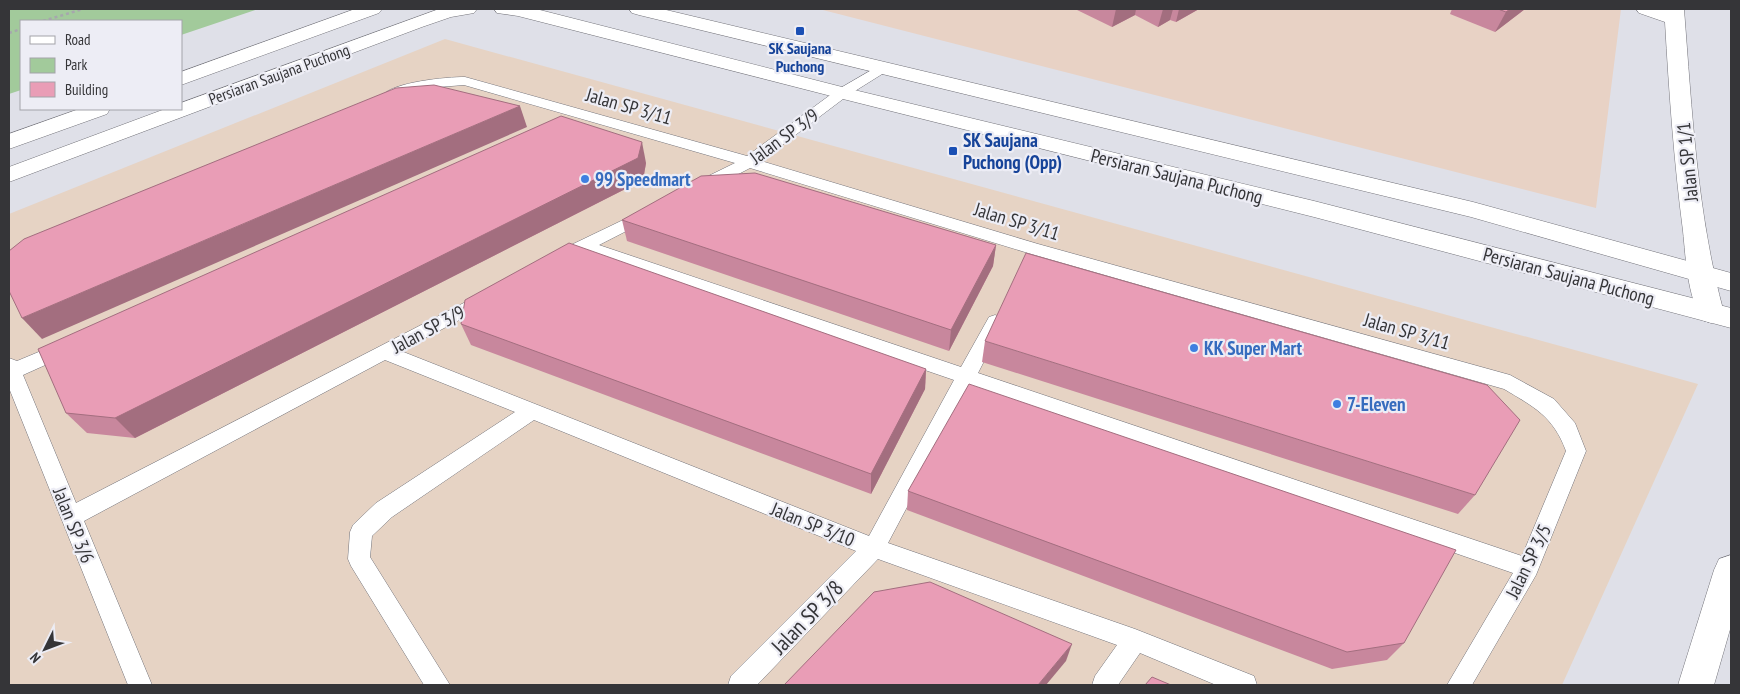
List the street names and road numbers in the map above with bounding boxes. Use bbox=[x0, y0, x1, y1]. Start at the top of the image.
street label: Persiaran Saujana Puchong bbox=[206, 39, 352, 109]
street label: Jalan SP 3/11 bbox=[582, 82, 675, 130]
street label: Jalan SP 3/9 bbox=[744, 103, 823, 170]
street label: Jalan SP 1/1 bbox=[1671, 121, 1703, 204]
street label: Persiaran Saujana Puchong bbox=[1089, 143, 1265, 209]
street label: Jalan SP 3/11 bbox=[970, 196, 1063, 245]
street label: Persiaran Saujana Puchong bbox=[1481, 242, 1657, 310]
street label: Jalan SP 3/9 bbox=[386, 300, 469, 359]
street label: Jalan SP 3/11 bbox=[1360, 307, 1453, 355]
street label: Jalan SP 3/6 bbox=[48, 483, 100, 566]
street label: Jalan SP 3/10 bbox=[767, 496, 858, 552]
street label: Jalan SP 3/5 bbox=[1499, 520, 1556, 603]
street label: Jalan SP 3/8 bbox=[764, 574, 849, 661]

